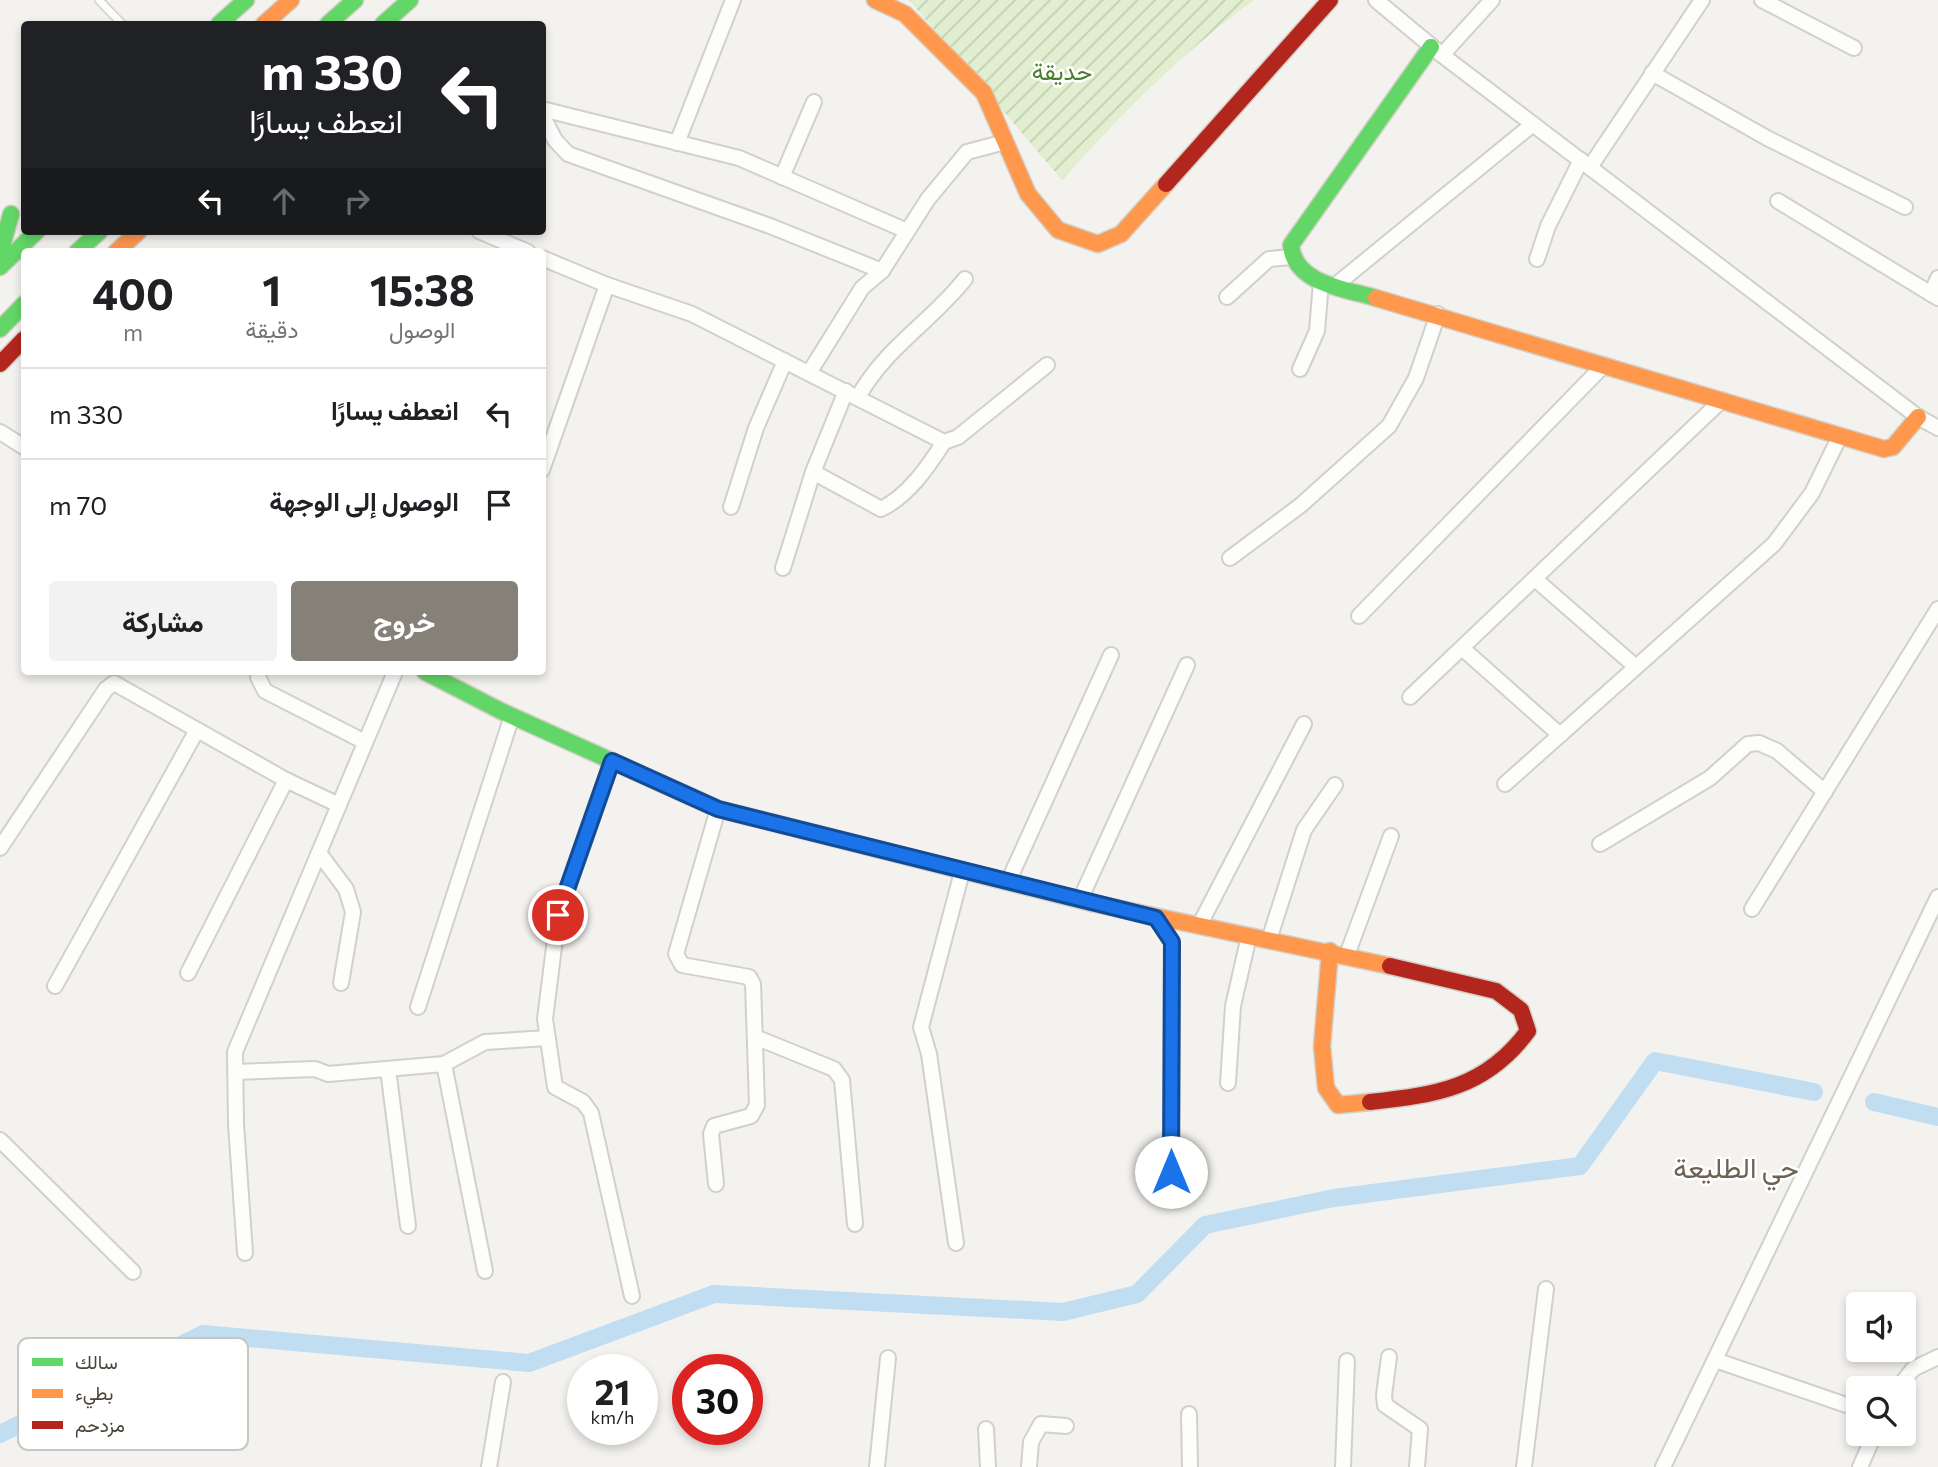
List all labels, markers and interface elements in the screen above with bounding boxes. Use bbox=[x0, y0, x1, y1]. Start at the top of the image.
text: 330 m bbox=[262, 40, 403, 100]
icon: left bbox=[427, 49, 518, 140]
park label: حديقة bbox=[1032, 56, 1092, 86]
text: انعطف يسارًا bbox=[249, 100, 403, 140]
icon: left bbox=[192, 182, 230, 220]
icon: ahead bbox=[265, 182, 303, 220]
icon: right bbox=[338, 182, 376, 220]
text: 1 bbox=[262, 263, 281, 315]
text: 15:38 bbox=[370, 263, 475, 315]
text: 400 bbox=[92, 267, 174, 319]
text: دقيقة bbox=[245, 315, 298, 343]
text: الوصول bbox=[389, 315, 455, 343]
text: m bbox=[123, 318, 143, 346]
text: انعطف يسارًا bbox=[331, 394, 459, 425]
icon: left bbox=[480, 395, 518, 433]
text: 330 m bbox=[49, 398, 123, 429]
text: الوصول إلى الوجهة bbox=[269, 485, 459, 516]
icon: arrive bbox=[480, 486, 518, 524]
text: 70 m bbox=[49, 489, 107, 520]
button: مشاركة bbox=[49, 581, 277, 661]
button: خروج bbox=[291, 581, 518, 661]
pin bbox=[528, 885, 588, 945]
icon: arrive bbox=[539, 896, 577, 934]
position arrow bbox=[1134, 1135, 1208, 1209]
district label: حي الطليعة bbox=[1673, 1150, 1799, 1191]
map controls bbox=[1846, 1292, 1916, 1446]
button: sound bbox=[1846, 1292, 1916, 1362]
legend bbox=[18, 1338, 248, 1450]
text: سالك bbox=[75, 1350, 118, 1373]
speed limit sign: 30 bbox=[672, 1354, 763, 1445]
text: 21 bbox=[595, 1369, 630, 1412]
button: search bbox=[1846, 1376, 1916, 1446]
text: بطيء bbox=[75, 1381, 113, 1409]
text: km/h bbox=[591, 1406, 634, 1428]
text: مزدحم bbox=[75, 1413, 125, 1438]

